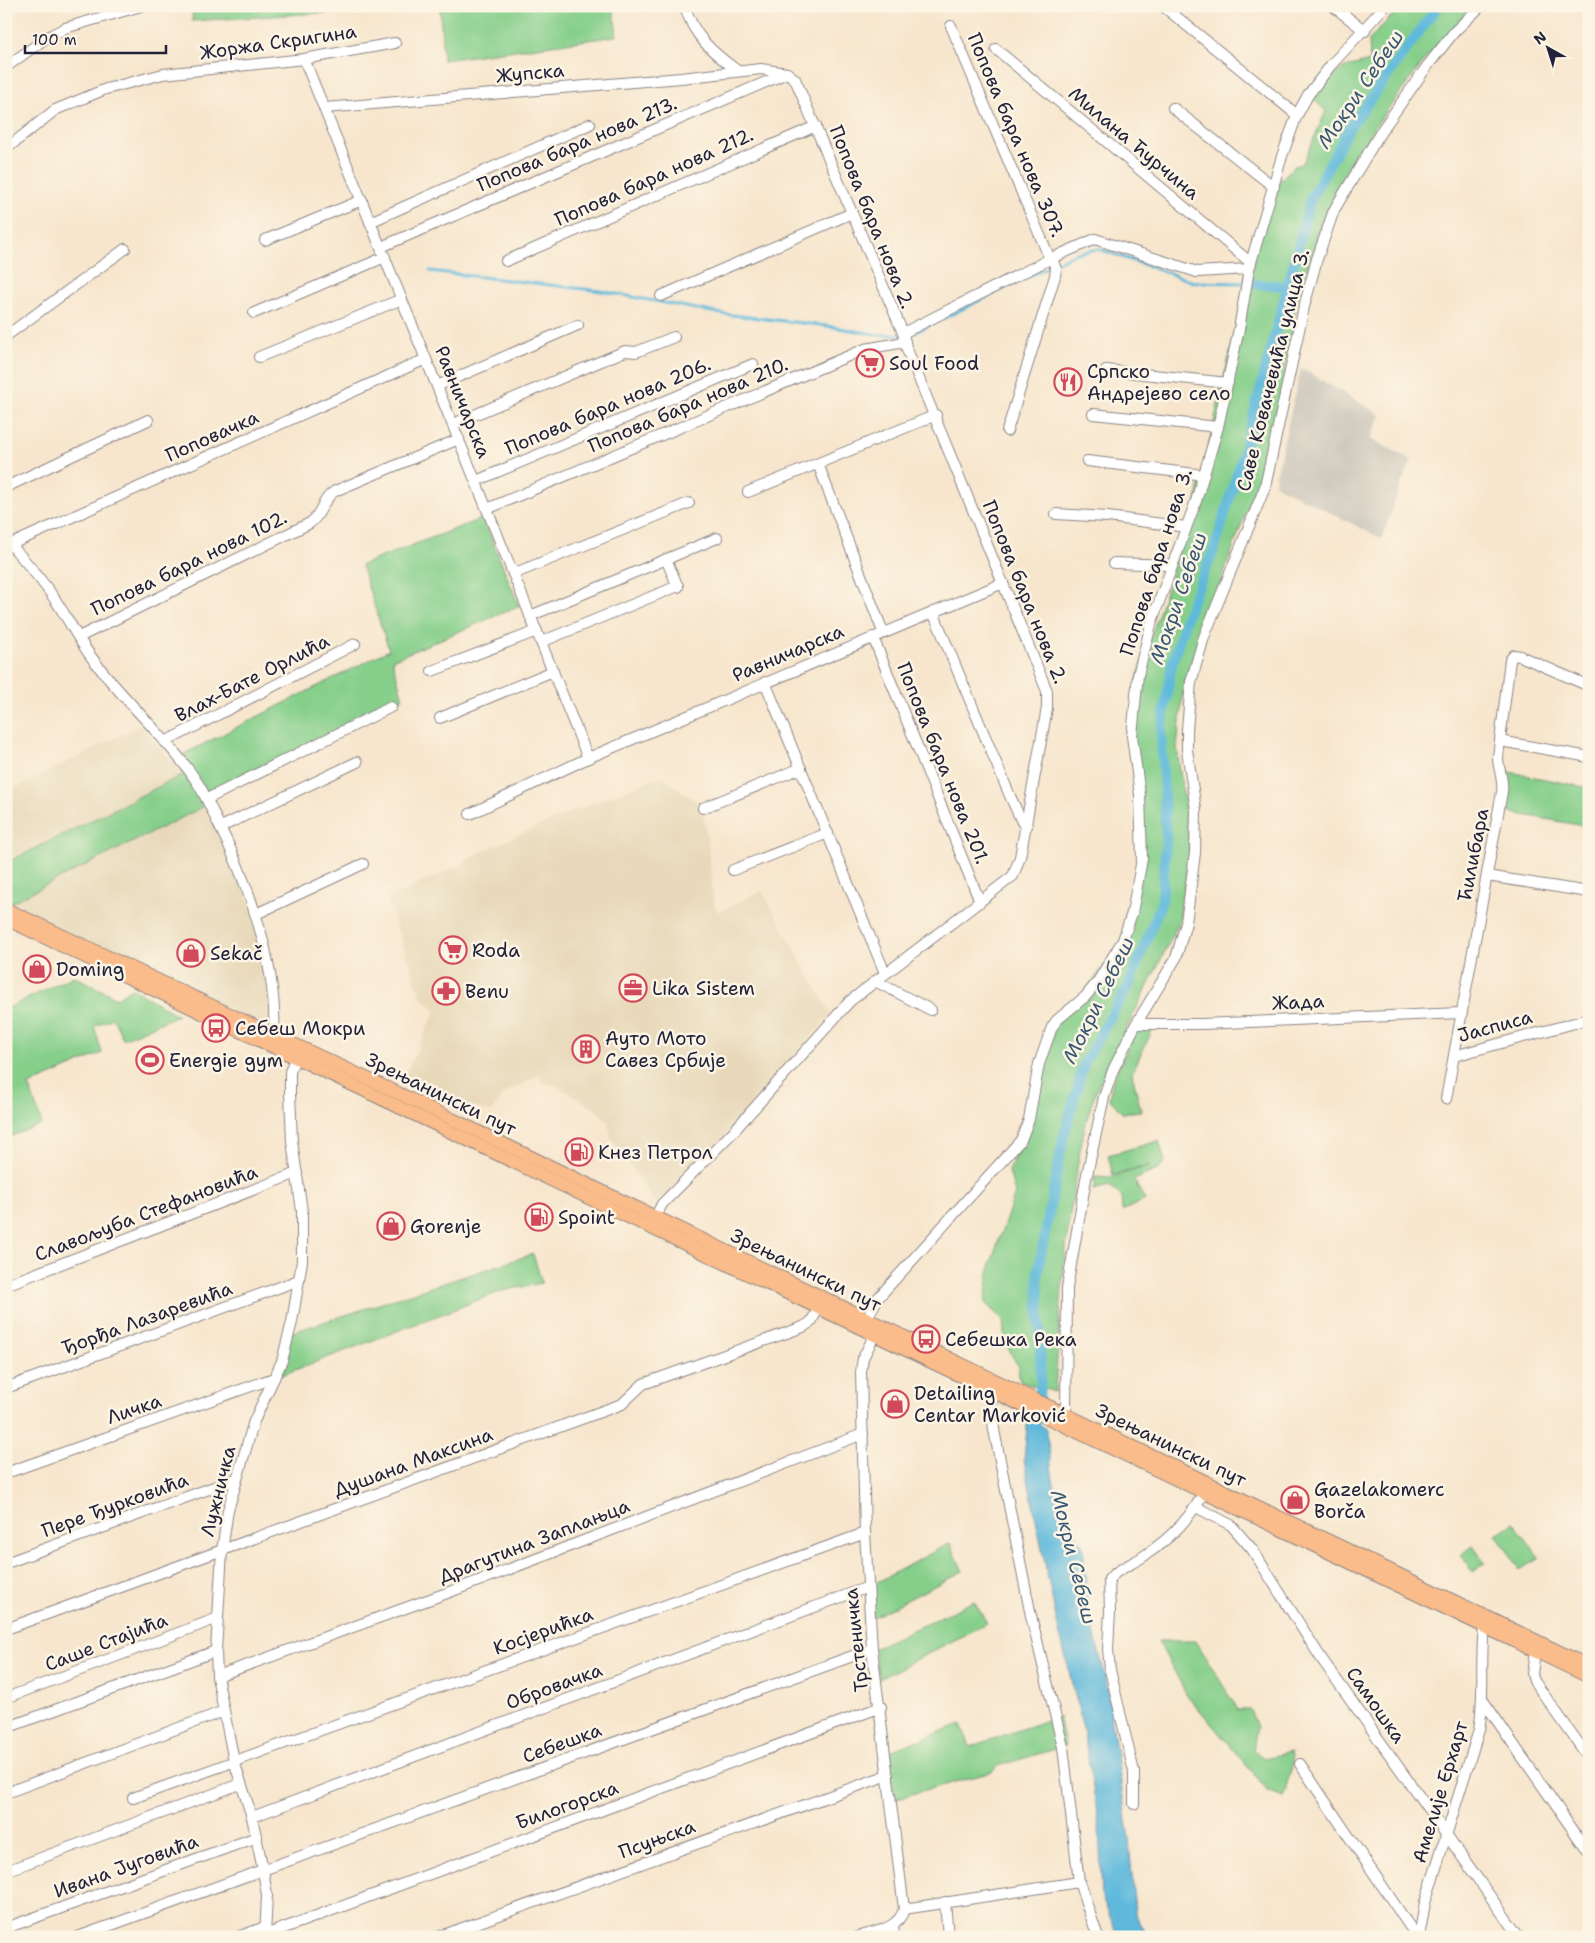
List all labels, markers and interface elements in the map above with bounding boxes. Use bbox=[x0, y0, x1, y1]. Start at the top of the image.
street label: Жоржа Скригина bbox=[198, 19, 358, 65]
scale bar bbox=[25, 22, 166, 54]
north arrow bbox=[1522, 22, 1572, 72]
water label: Мокри Себеш bbox=[1311, 25, 1409, 153]
text: N bbox=[1530, 27, 1550, 48]
street label: Попова бара нова 307. bbox=[962, 29, 1070, 241]
text: 100 m bbox=[32, 30, 77, 50]
street label: Жупска bbox=[495, 58, 565, 88]
street label: Милана Ћурчина bbox=[1063, 81, 1205, 205]
street label: Попова бара нова 213. bbox=[473, 91, 681, 197]
street label: Попова бара нова 212. bbox=[551, 122, 757, 232]
street label: Попова бара нова 2. bbox=[824, 122, 920, 312]
street label: Саве Ковачевића улица 3. bbox=[1231, 246, 1315, 494]
street label: Равничарска bbox=[429, 342, 497, 462]
supermarket icon: Soul Food bbox=[855, 348, 885, 378]
street label: Попова бара нова 206. bbox=[501, 351, 715, 461]
place label: Soul Food bbox=[889, 351, 979, 376]
street label: Попова бара нова 210. bbox=[584, 352, 792, 458]
place label: Српско Андрејево село bbox=[1087, 359, 1231, 406]
restaurant icon: Српско Андрејево село bbox=[1053, 367, 1083, 397]
street label: Поповачка bbox=[161, 404, 263, 468]
street label: Попова бара нова 3. bbox=[1114, 465, 1198, 659]
street label: Попова бара нова 2. bbox=[977, 497, 1073, 687]
street label: Попова бара нова 102. bbox=[87, 505, 291, 621]
water label: Мокри Себеш bbox=[1143, 529, 1213, 667]
street label: Равничарска bbox=[728, 618, 848, 688]
street label: Влах-Бате Орлића bbox=[170, 628, 334, 728]
street label: Попова бара нова 201. bbox=[891, 659, 995, 867]
street label: Ћилибара bbox=[1452, 806, 1494, 904]
water label: Мокри Себеш bbox=[1056, 932, 1140, 1068]
supermarket icon: Roda bbox=[438, 935, 468, 965]
shop icon: Sekač bbox=[176, 938, 206, 968]
place label: Roda bbox=[472, 938, 520, 963]
place label: Sekač bbox=[210, 941, 262, 966]
shop icon: Doming bbox=[22, 954, 52, 984]
place label: Doming bbox=[56, 957, 124, 982]
office icon: Lika Sistem bbox=[618, 973, 648, 1003]
pharmacy icon: Benu bbox=[431, 976, 461, 1006]
place label: Lika Sistem bbox=[652, 976, 755, 1001]
place label: Benu bbox=[465, 979, 509, 1004]
street label: Жада bbox=[1271, 988, 1325, 1016]
street label: Јасписа bbox=[1455, 1004, 1535, 1048]
bus stop icon: Себеш Мокри bbox=[201, 1013, 231, 1043]
place label: Себеш Мокри bbox=[235, 1016, 365, 1041]
place label: Ауто Мото Савез Србије bbox=[605, 1026, 726, 1073]
building icon: Ауто Мото Савез Србије bbox=[571, 1034, 601, 1064]
sports icon: Energie gym bbox=[135, 1045, 165, 1075]
street label: Зрењанински пут bbox=[362, 1047, 521, 1141]
place label: Energie gym bbox=[169, 1048, 283, 1073]
fuel station icon: Кнез Петрол bbox=[564, 1137, 594, 1167]
place label: Кнез Петрол bbox=[598, 1140, 713, 1165]
street label: Славољуба Стефановића bbox=[31, 1159, 261, 1267]
fuel station icon: Spoint bbox=[524, 1202, 554, 1232]
place label: Spoint bbox=[558, 1205, 615, 1230]
shop icon: Gorenje bbox=[376, 1211, 406, 1241]
place label: Gorenje bbox=[410, 1214, 481, 1239]
street label: Зрењанински пут bbox=[727, 1223, 886, 1317]
street label: Ђорђа Лазаревића bbox=[58, 1275, 236, 1360]
bus stop icon: Себешка Река bbox=[911, 1324, 941, 1354]
place label: Себешка Река bbox=[945, 1327, 1077, 1352]
place label: Detailing Centar Marković bbox=[914, 1381, 1066, 1428]
street label: Личка bbox=[103, 1388, 165, 1430]
shop icon: Detailing Centar Marković bbox=[880, 1389, 910, 1419]
street label: Зрењанински пут bbox=[1092, 1398, 1251, 1492]
street label: Душана Максина bbox=[330, 1422, 496, 1502]
street label: Лужничка bbox=[195, 1443, 241, 1539]
street label: Пере Ђурковића bbox=[38, 1467, 192, 1543]
place label: Gazelakomerc Borča bbox=[1314, 1477, 1445, 1524]
shop icon: Gazelakomerc Borča bbox=[1280, 1485, 1310, 1515]
water label: Мокри Себеш bbox=[1045, 1487, 1103, 1627]
street label: Драгутина Заплањца bbox=[435, 1493, 633, 1589]
street label: Трстеничка bbox=[838, 1587, 874, 1693]
street label: Косјерићка bbox=[490, 1601, 596, 1661]
street label: Саше Стајића bbox=[41, 1607, 171, 1677]
street label: Обровачка bbox=[502, 1657, 606, 1715]
street label: Самошка bbox=[1341, 1662, 1412, 1748]
street label: Себешка bbox=[519, 1717, 605, 1769]
street label: Амелије Ерхарт bbox=[1407, 1718, 1474, 1866]
street label: Билогорска bbox=[512, 1775, 622, 1835]
street label: Псуњска bbox=[615, 1814, 699, 1864]
street label: Ивана Југовића bbox=[50, 1828, 202, 1904]

